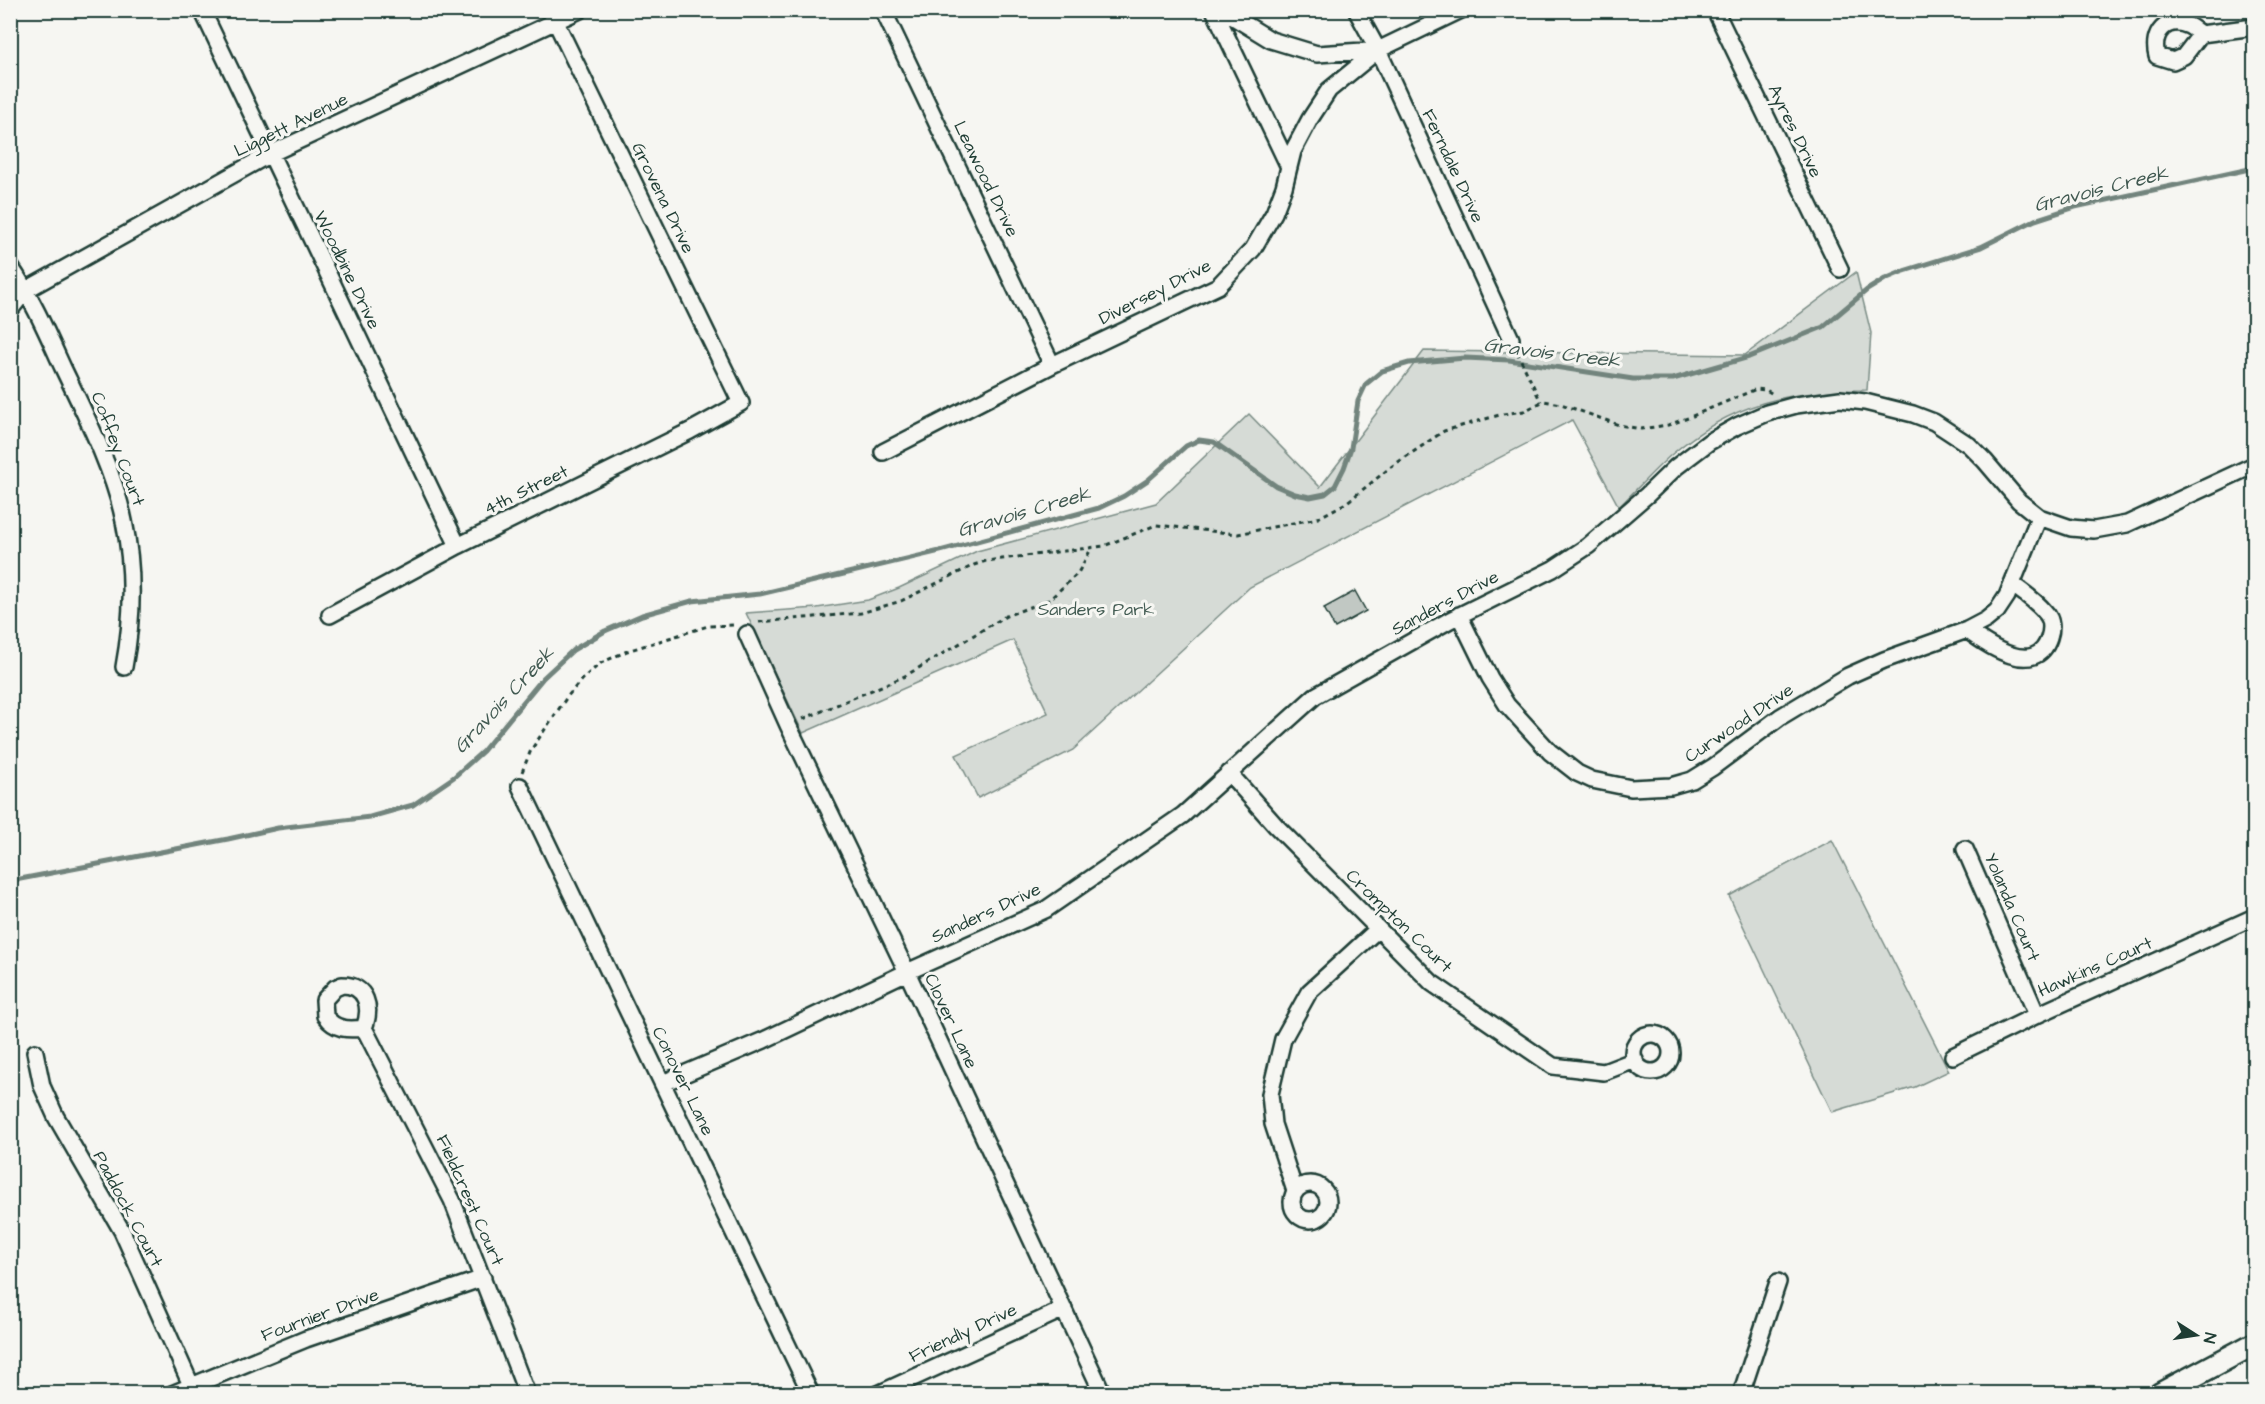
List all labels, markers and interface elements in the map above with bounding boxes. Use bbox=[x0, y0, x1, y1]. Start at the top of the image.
street label: Ayres Drive bbox=[1761, 80, 1828, 182]
street label: Liggett Avenue bbox=[230, 87, 353, 164]
street label: Ferndale Drive bbox=[1416, 105, 1490, 227]
street label: Leawood Drive bbox=[947, 117, 1025, 241]
street label: Grovena Drive bbox=[625, 138, 701, 258]
water label: Gravois Creek bbox=[2031, 159, 2171, 219]
street label: Woodbine Drive bbox=[308, 207, 387, 333]
street label: Diversey Drive bbox=[1095, 253, 1216, 332]
water label: Gravois Creek bbox=[1482, 331, 1622, 375]
street label: Coffey Court bbox=[84, 388, 151, 511]
street label: 4th Street bbox=[480, 458, 573, 521]
water label: Gravois Creek bbox=[954, 479, 1094, 544]
street label: Sanders Drive bbox=[1387, 564, 1503, 642]
park label: Sanders Park bbox=[1038, 597, 1154, 622]
water label: Gravois Creek bbox=[447, 640, 561, 760]
street label: Curwood Drive bbox=[1680, 677, 1799, 769]
street label: Yolanda Court bbox=[1978, 849, 2046, 966]
street label: Crompton Court bbox=[1340, 863, 1458, 979]
street label: Sanders Drive bbox=[927, 877, 1045, 949]
street label: Hawkins Court bbox=[2034, 930, 2157, 1003]
street label: Clover Lane bbox=[918, 969, 984, 1073]
street label: Conover Lane bbox=[646, 1022, 720, 1140]
street label: Fieldcrest Court bbox=[430, 1131, 510, 1270]
street label: Paddock Court bbox=[87, 1147, 169, 1272]
street label: Fournier Drive bbox=[258, 1282, 383, 1348]
street label: Friendly Drive bbox=[905, 1297, 1022, 1370]
north arrow bbox=[2166, 1305, 2226, 1365]
text: N bbox=[2198, 1331, 2221, 1345]

